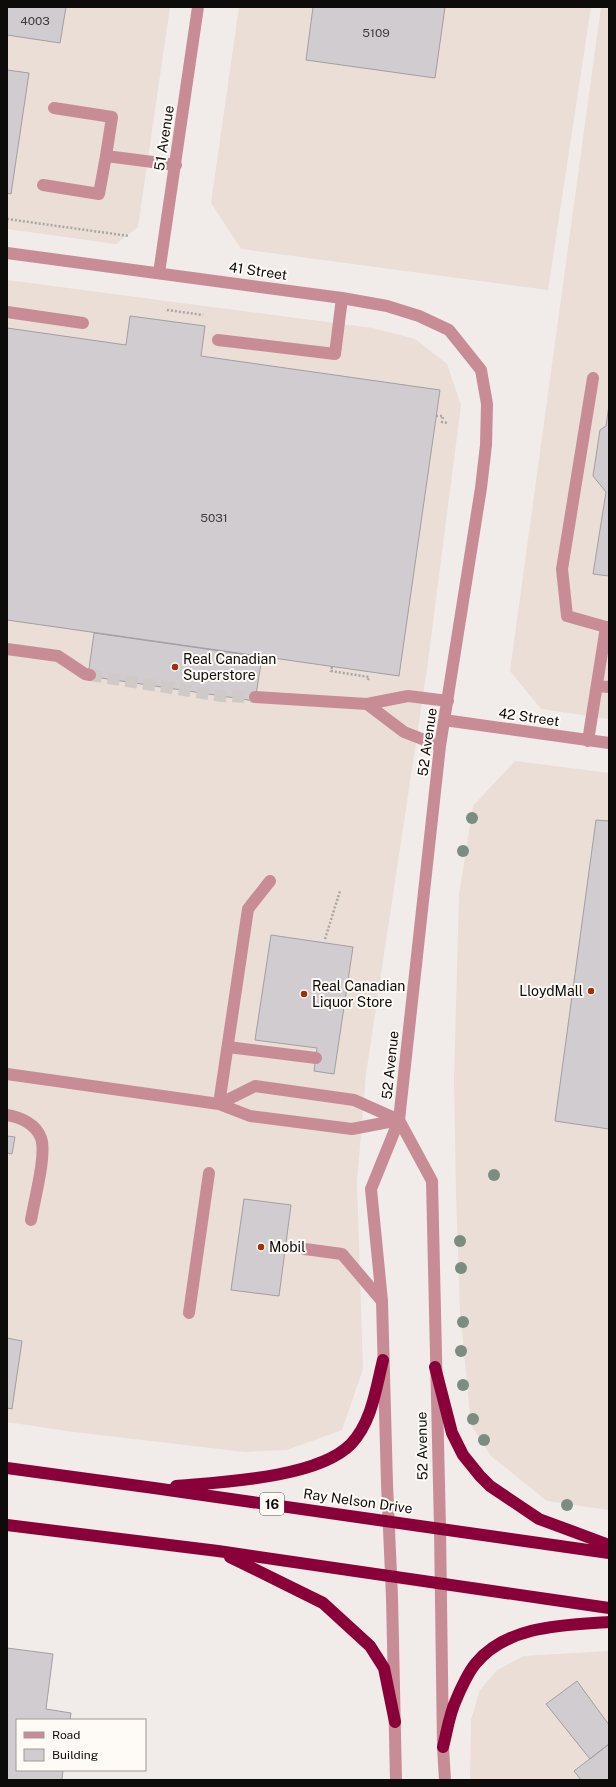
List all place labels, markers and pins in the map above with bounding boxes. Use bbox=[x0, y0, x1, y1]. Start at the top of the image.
place label: Real Canadian Superstore bbox=[183, 651, 276, 683]
marker: Real Canadian Superstore bbox=[170, 662, 180, 672]
place label: Real Canadian Liquor Store bbox=[312, 978, 405, 1010]
place label: LloydMall bbox=[519, 983, 583, 999]
marker: LloydMall bbox=[586, 986, 596, 996]
marker: Real Canadian Liquor Store bbox=[299, 989, 309, 999]
place label: Mobil bbox=[269, 1239, 305, 1255]
marker: Mobil bbox=[256, 1242, 266, 1252]

